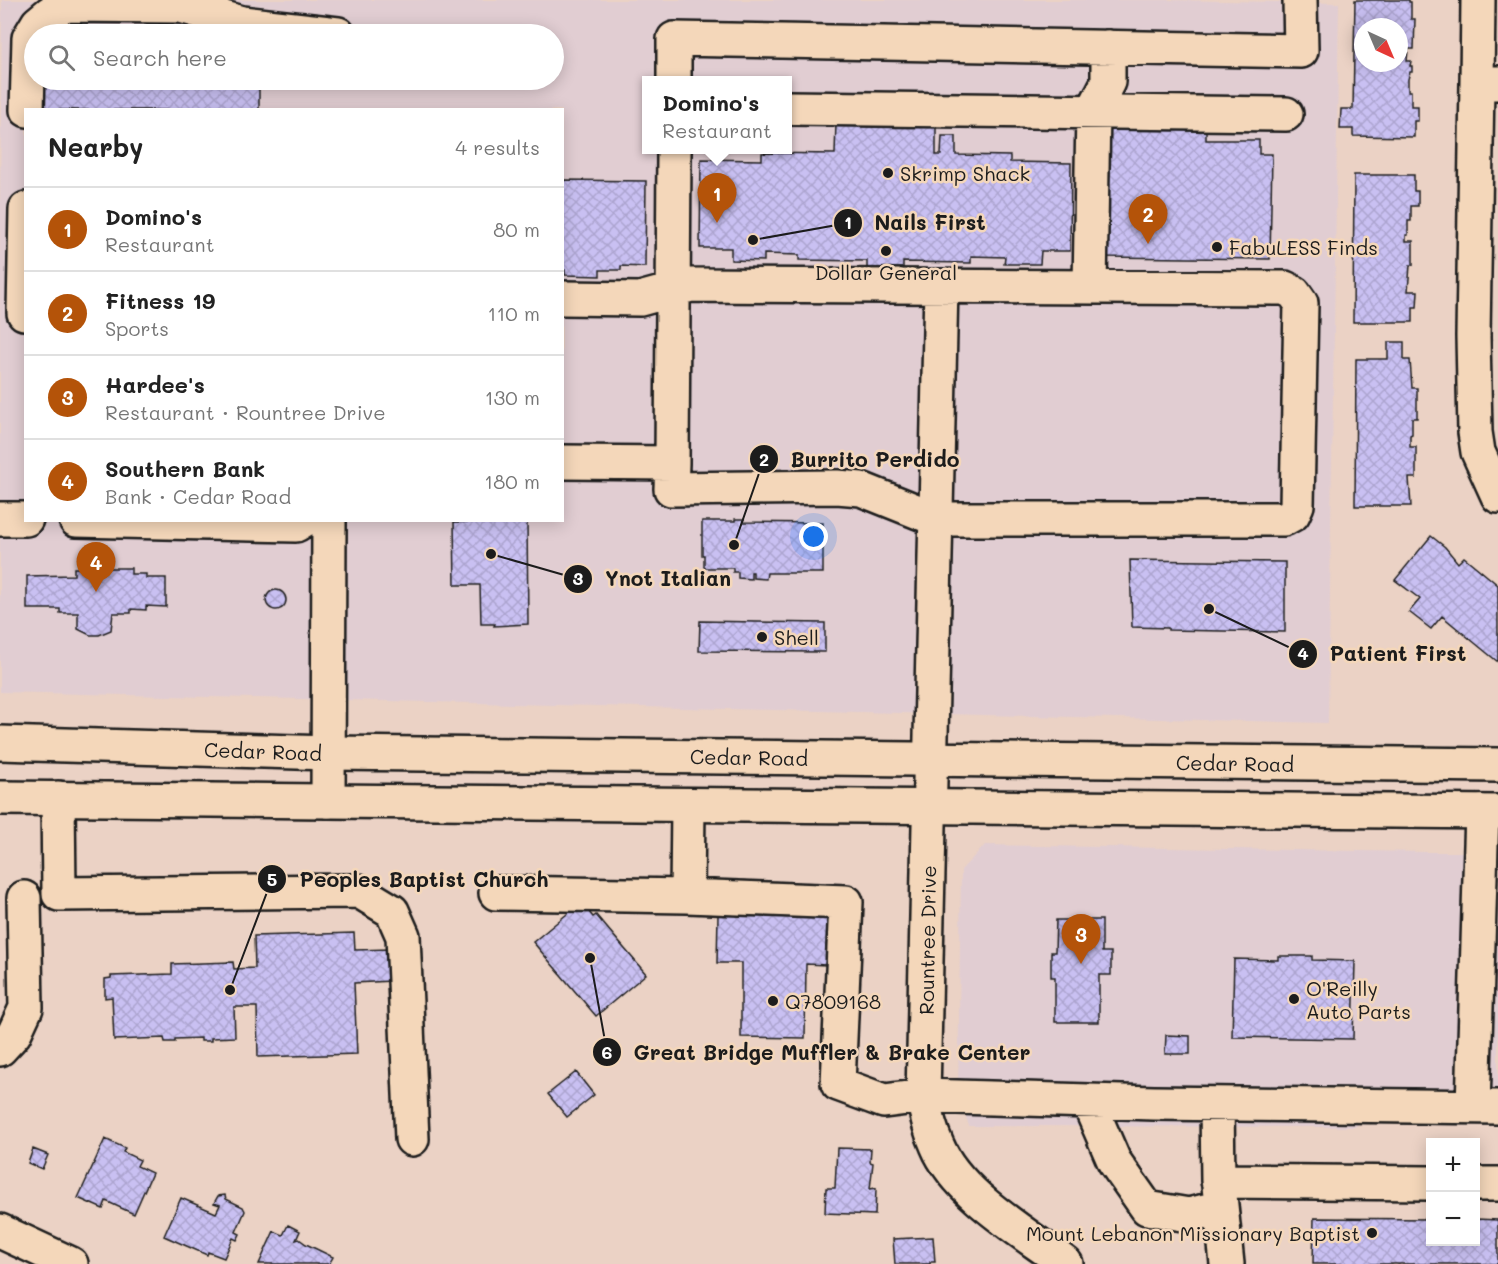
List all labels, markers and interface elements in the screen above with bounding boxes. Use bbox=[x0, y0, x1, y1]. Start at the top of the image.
north arrow bbox=[1354, 18, 1408, 72]
search box bbox=[24, 24, 564, 90]
icon: search bbox=[45, 41, 78, 74]
text: Search here bbox=[93, 43, 227, 72]
popup bbox=[642, 76, 792, 154]
text: Domino's bbox=[662, 88, 759, 117]
text: Restaurant bbox=[662, 117, 772, 143]
text: Nearby bbox=[48, 130, 143, 164]
text: 4 results bbox=[455, 134, 540, 160]
place label: Skrimp Shack bbox=[900, 160, 1030, 186]
marker: Skrimp Shack bbox=[881, 166, 895, 180]
pin: 1 bbox=[698, 174, 736, 223]
pin: 2 bbox=[1128, 194, 1168, 244]
text: Domino's bbox=[105, 202, 202, 231]
callout: Nails First bbox=[833, 204, 998, 243]
text: Nails First bbox=[874, 208, 986, 235]
text: 1 bbox=[844, 210, 852, 234]
text: 1 bbox=[63, 216, 72, 242]
text: 80 m bbox=[493, 216, 540, 242]
text: Restaurant bbox=[105, 231, 215, 257]
place label: FabuLESS Finds bbox=[1229, 234, 1378, 260]
marker: FabuLESS Finds bbox=[1210, 240, 1224, 254]
marker: Dollar General bbox=[879, 244, 893, 258]
place label: Dollar General bbox=[815, 259, 957, 285]
text: Fitness 19 bbox=[105, 286, 215, 315]
text: 2 bbox=[62, 300, 73, 326]
text: 110 m bbox=[487, 300, 540, 326]
text: Sports bbox=[105, 315, 169, 341]
text: Hardee's bbox=[105, 370, 205, 399]
text: 3 bbox=[62, 384, 74, 410]
text: 130 m bbox=[485, 384, 540, 410]
text: Restaurant · Rountree Drive bbox=[105, 399, 386, 425]
callout: Burrito Perdido bbox=[749, 440, 972, 479]
text: Burrito Perdido bbox=[790, 445, 960, 472]
text: 2 bbox=[759, 447, 769, 471]
text: Southern Bank bbox=[105, 454, 265, 483]
text: 4 bbox=[61, 468, 74, 494]
text: 180 m bbox=[484, 468, 540, 494]
text: Bank · Cedar Road bbox=[105, 483, 291, 509]
your location bbox=[799, 522, 828, 551]
pin: 4 bbox=[76, 542, 116, 592]
callout: Ynot Italian bbox=[563, 560, 743, 599]
text: Ynot Italian bbox=[605, 564, 731, 591]
text: 3 bbox=[573, 566, 584, 590]
place label: Shell bbox=[774, 624, 819, 650]
marker: Shell bbox=[755, 630, 769, 644]
callout: Patient First bbox=[1288, 634, 1478, 673]
text: Patient First bbox=[1330, 639, 1466, 666]
text: 4 bbox=[1297, 641, 1309, 665]
street label: Cedar Road bbox=[204, 736, 322, 766]
street label: Cedar Road bbox=[690, 743, 808, 771]
street label: Cedar Road bbox=[1176, 749, 1294, 777]
callout: Peoples Baptist Church bbox=[257, 860, 560, 899]
text: Peoples Baptist Church bbox=[300, 865, 548, 892]
street label: Rountree Drive bbox=[913, 865, 941, 1015]
text: 5 bbox=[267, 867, 277, 891]
pin: 3 bbox=[1062, 914, 1100, 964]
place label: O'Reilly Auto Parts bbox=[1306, 975, 1411, 1024]
place label: Q7809168 bbox=[785, 988, 881, 1014]
marker: O'Reilly Auto Parts bbox=[1287, 992, 1301, 1006]
marker: Q7809168 bbox=[766, 994, 780, 1008]
callout: Great Bridge Muffler & Brake Center bbox=[592, 1033, 1043, 1072]
text: Great Bridge Muffler & Brake Center bbox=[634, 1038, 1030, 1065]
text: 6 bbox=[602, 1040, 613, 1064]
map controls bbox=[1426, 1138, 1480, 1246]
button: + bbox=[1426, 1138, 1480, 1192]
button: − bbox=[1426, 1192, 1480, 1246]
place label: Mount Lebanon Missionary Baptist bbox=[1026, 1220, 1360, 1246]
marker: Mount Lebanon Missionary Baptist bbox=[1365, 1226, 1379, 1240]

